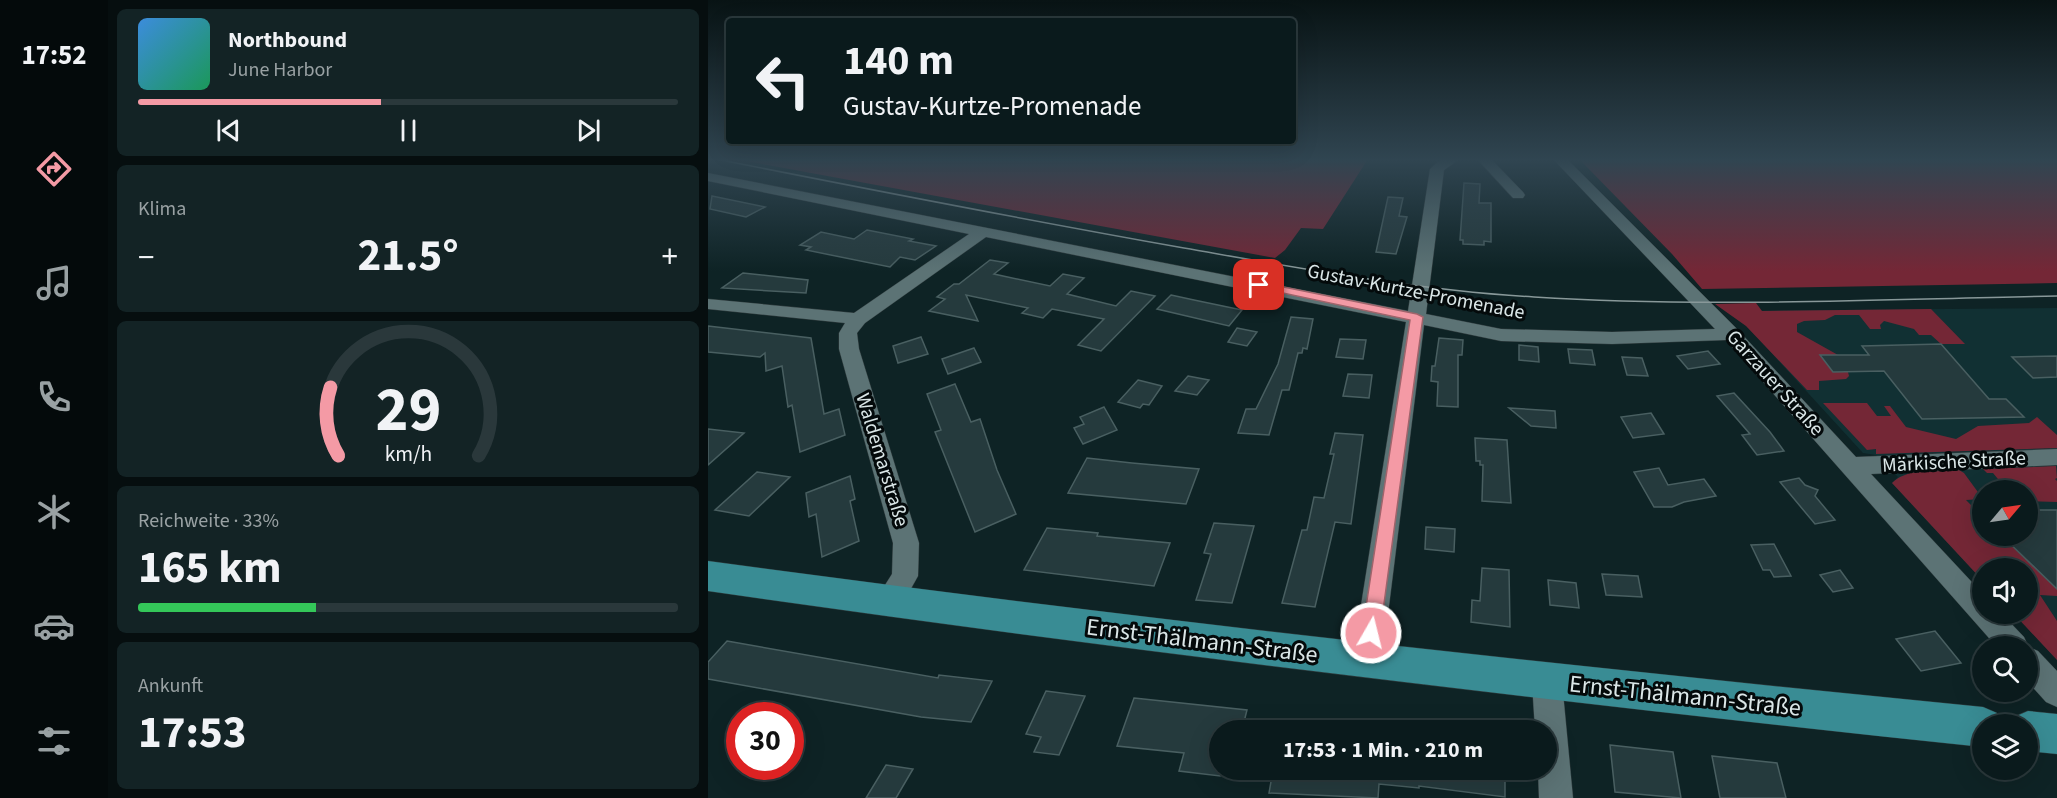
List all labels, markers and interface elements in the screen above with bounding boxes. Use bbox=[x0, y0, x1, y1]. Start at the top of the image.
text: Northbound bbox=[228, 24, 347, 56]
text: 140 m bbox=[843, 31, 954, 91]
text: 17:52 bbox=[21, 36, 87, 75]
icon: left bbox=[744, 42, 822, 120]
text: June Harbor bbox=[228, 56, 332, 84]
text: Gustav-Kurtze-Promenade bbox=[843, 87, 1141, 126]
icon: previous bbox=[212, 114, 245, 147]
icon: pause bbox=[392, 114, 425, 147]
icon: next bbox=[572, 114, 605, 147]
icon: directions bbox=[33, 148, 75, 190]
text: Klima bbox=[138, 195, 186, 223]
text: 21.5° bbox=[357, 224, 459, 288]
text: − bbox=[138, 234, 154, 281]
text: + bbox=[662, 234, 678, 281]
street label: Gustav-Kurtze-Promenade bbox=[1305, 257, 1527, 327]
pin bbox=[1233, 259, 1284, 310]
icon: music bbox=[33, 262, 75, 304]
icon: arrive bbox=[1242, 268, 1275, 301]
street label: Garzauer Straße bbox=[1720, 324, 1830, 442]
text: 29 bbox=[375, 366, 441, 455]
icon: phone bbox=[33, 376, 75, 418]
street label: Waldemarstraße bbox=[848, 390, 916, 530]
text: km/h bbox=[384, 439, 432, 470]
street label: Märkische Straße bbox=[1882, 444, 2027, 480]
north arrow bbox=[1972, 480, 2038, 546]
map controls bbox=[1972, 480, 2038, 780]
icon: climate bbox=[33, 491, 75, 533]
text: Reichweite · 33% bbox=[138, 507, 279, 535]
text: 165 km bbox=[138, 536, 282, 600]
button: sound bbox=[1972, 558, 2038, 624]
position arrow bbox=[1339, 601, 1403, 665]
icon: car bbox=[33, 605, 75, 647]
street label: Ernst-Thälmann-Straße bbox=[1084, 609, 1320, 673]
button: search bbox=[1972, 636, 2038, 702]
street label: Ernst-Thälmann-Straße bbox=[1567, 666, 1803, 726]
text: Ankunft bbox=[138, 672, 203, 700]
text: 17:53 bbox=[138, 701, 247, 765]
speed limit sign: 30 bbox=[726, 702, 804, 780]
button: layers bbox=[1972, 714, 2038, 780]
icon: filters bbox=[33, 720, 75, 762]
text: 17:53 · 1 Min. · 210 m bbox=[1283, 734, 1483, 766]

